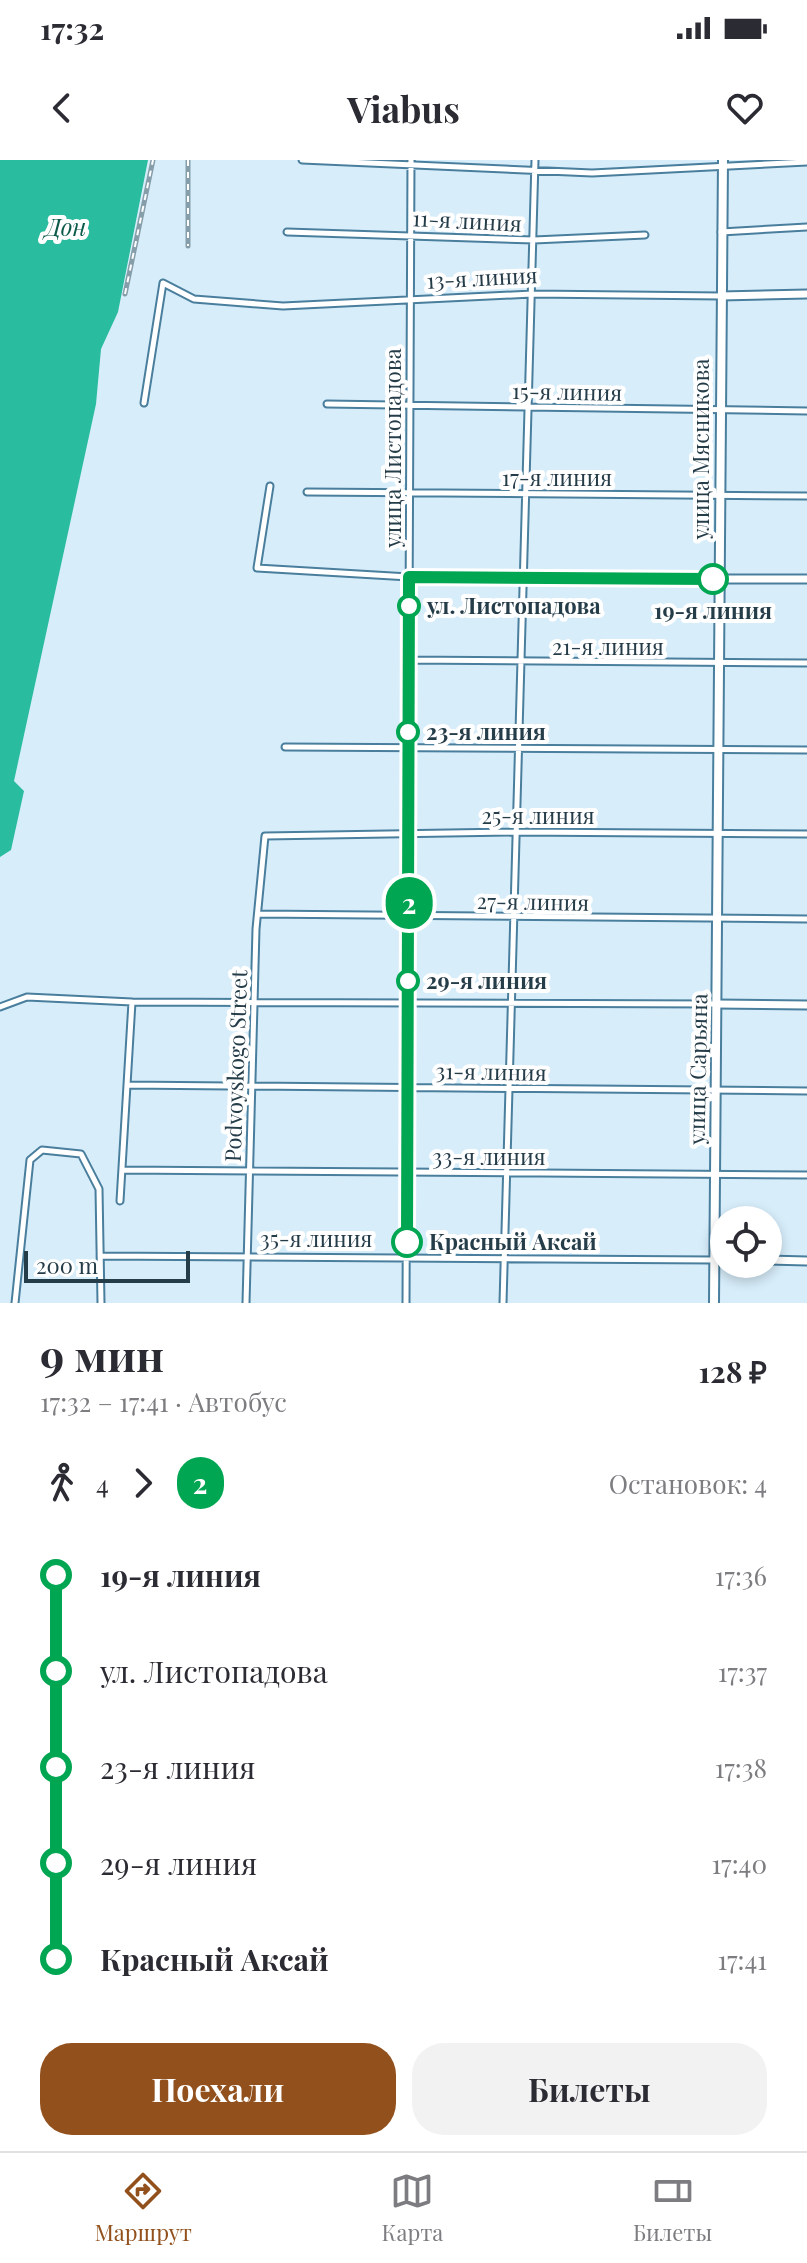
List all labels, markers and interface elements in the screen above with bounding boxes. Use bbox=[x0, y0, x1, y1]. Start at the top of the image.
text: 17:32 bbox=[40, 8, 104, 48]
text: Viabus bbox=[347, 84, 460, 132]
icon: back bbox=[40, 86, 84, 130]
icon: heart bbox=[723, 86, 767, 130]
street label: 11-я линия bbox=[412, 202, 523, 238]
water label: Дон bbox=[42, 210, 86, 242]
street label: 13-я линия bbox=[426, 259, 538, 295]
street label: улица Листопадова bbox=[377, 348, 407, 549]
street label: улица Мясникова bbox=[685, 358, 715, 541]
street label: 15-я линия bbox=[512, 375, 623, 407]
street label: 17-я линия bbox=[502, 462, 612, 492]
marker: 19-я линия bbox=[698, 564, 728, 594]
place label: ул. Листопадова bbox=[426, 590, 601, 620]
marker: ул. Листопадова bbox=[398, 595, 420, 617]
place label: 19-я линия bbox=[654, 595, 772, 625]
street label: 21-я линия bbox=[552, 631, 664, 661]
place label: 23-я линия bbox=[426, 716, 546, 746]
marker: 23-я линия bbox=[397, 721, 419, 743]
street label: 25-я линия bbox=[481, 800, 595, 830]
line badge: 2 bbox=[383, 877, 435, 929]
text: 2 bbox=[402, 884, 416, 921]
street label: 27-я линия bbox=[476, 885, 590, 917]
place label: 29-я линия bbox=[426, 965, 547, 995]
street label: Podvoyskogo Street bbox=[217, 968, 253, 1163]
marker: 29-я линия bbox=[397, 970, 419, 992]
street label: улица Сарьяна bbox=[681, 993, 713, 1146]
street label: 31-я линия bbox=[435, 1055, 547, 1087]
street label: 33-я линия bbox=[432, 1141, 546, 1171]
map controls bbox=[710, 1206, 782, 1278]
button: locate bbox=[710, 1206, 782, 1278]
street label: 35-я линия bbox=[260, 1223, 372, 1253]
place label: Красный Аксай bbox=[429, 1226, 597, 1256]
marker: Красный Аксай bbox=[392, 1227, 422, 1257]
scale bar bbox=[24, 1247, 190, 1283]
text: 200 m bbox=[36, 1250, 98, 1280]
text: 9 мин bbox=[40, 1324, 164, 1383]
text: 128 ₽ bbox=[699, 1351, 767, 1391]
text: 17:32 – 17:41 · Автобус bbox=[40, 1384, 287, 1419]
icon: walk bbox=[40, 1461, 84, 1505]
icon: forward bbox=[121, 1461, 165, 1505]
text: 2 bbox=[193, 1464, 208, 1501]
text: 4 bbox=[96, 1466, 109, 1501]
text: Остановок: 4 bbox=[609, 1466, 767, 1501]
text: 19-я линия bbox=[100, 1555, 261, 1595]
text: 17:36 bbox=[715, 1558, 767, 1593]
text: ул. Листопадова bbox=[100, 1651, 328, 1691]
text: 17:37 bbox=[718, 1654, 767, 1689]
text: 23-я линия bbox=[100, 1747, 255, 1787]
text: 17:38 bbox=[715, 1750, 767, 1785]
text: 29-я линия bbox=[100, 1843, 257, 1883]
text: 17:40 bbox=[711, 1846, 767, 1881]
text: Красный Аксай bbox=[100, 1939, 329, 1979]
text: 17:41 bbox=[717, 1942, 767, 1977]
button: Поехали bbox=[40, 2043, 396, 2135]
button: Билеты bbox=[412, 2043, 767, 2135]
tab: Маршрут bbox=[95, 2169, 192, 2247]
tab: Карта bbox=[382, 2169, 443, 2247]
tab: Билеты bbox=[633, 2169, 712, 2247]

